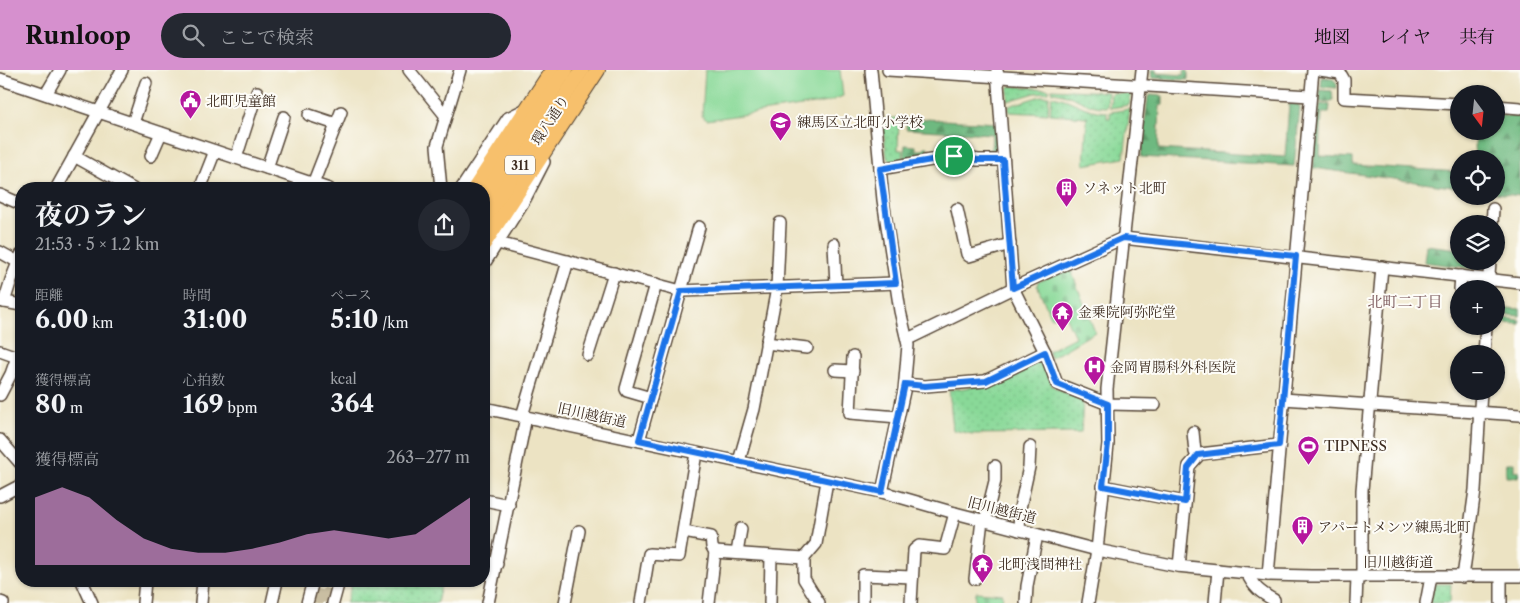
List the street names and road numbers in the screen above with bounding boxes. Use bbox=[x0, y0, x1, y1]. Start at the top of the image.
street label: 環八通り bbox=[527, 92, 573, 148]
road number: 311 bbox=[505, 156, 535, 174]
street label: 旧川越街道 bbox=[556, 399, 628, 431]
street label: 旧川越街道 bbox=[966, 493, 1038, 527]
street label: 旧川越街道 bbox=[1363, 553, 1433, 571]

